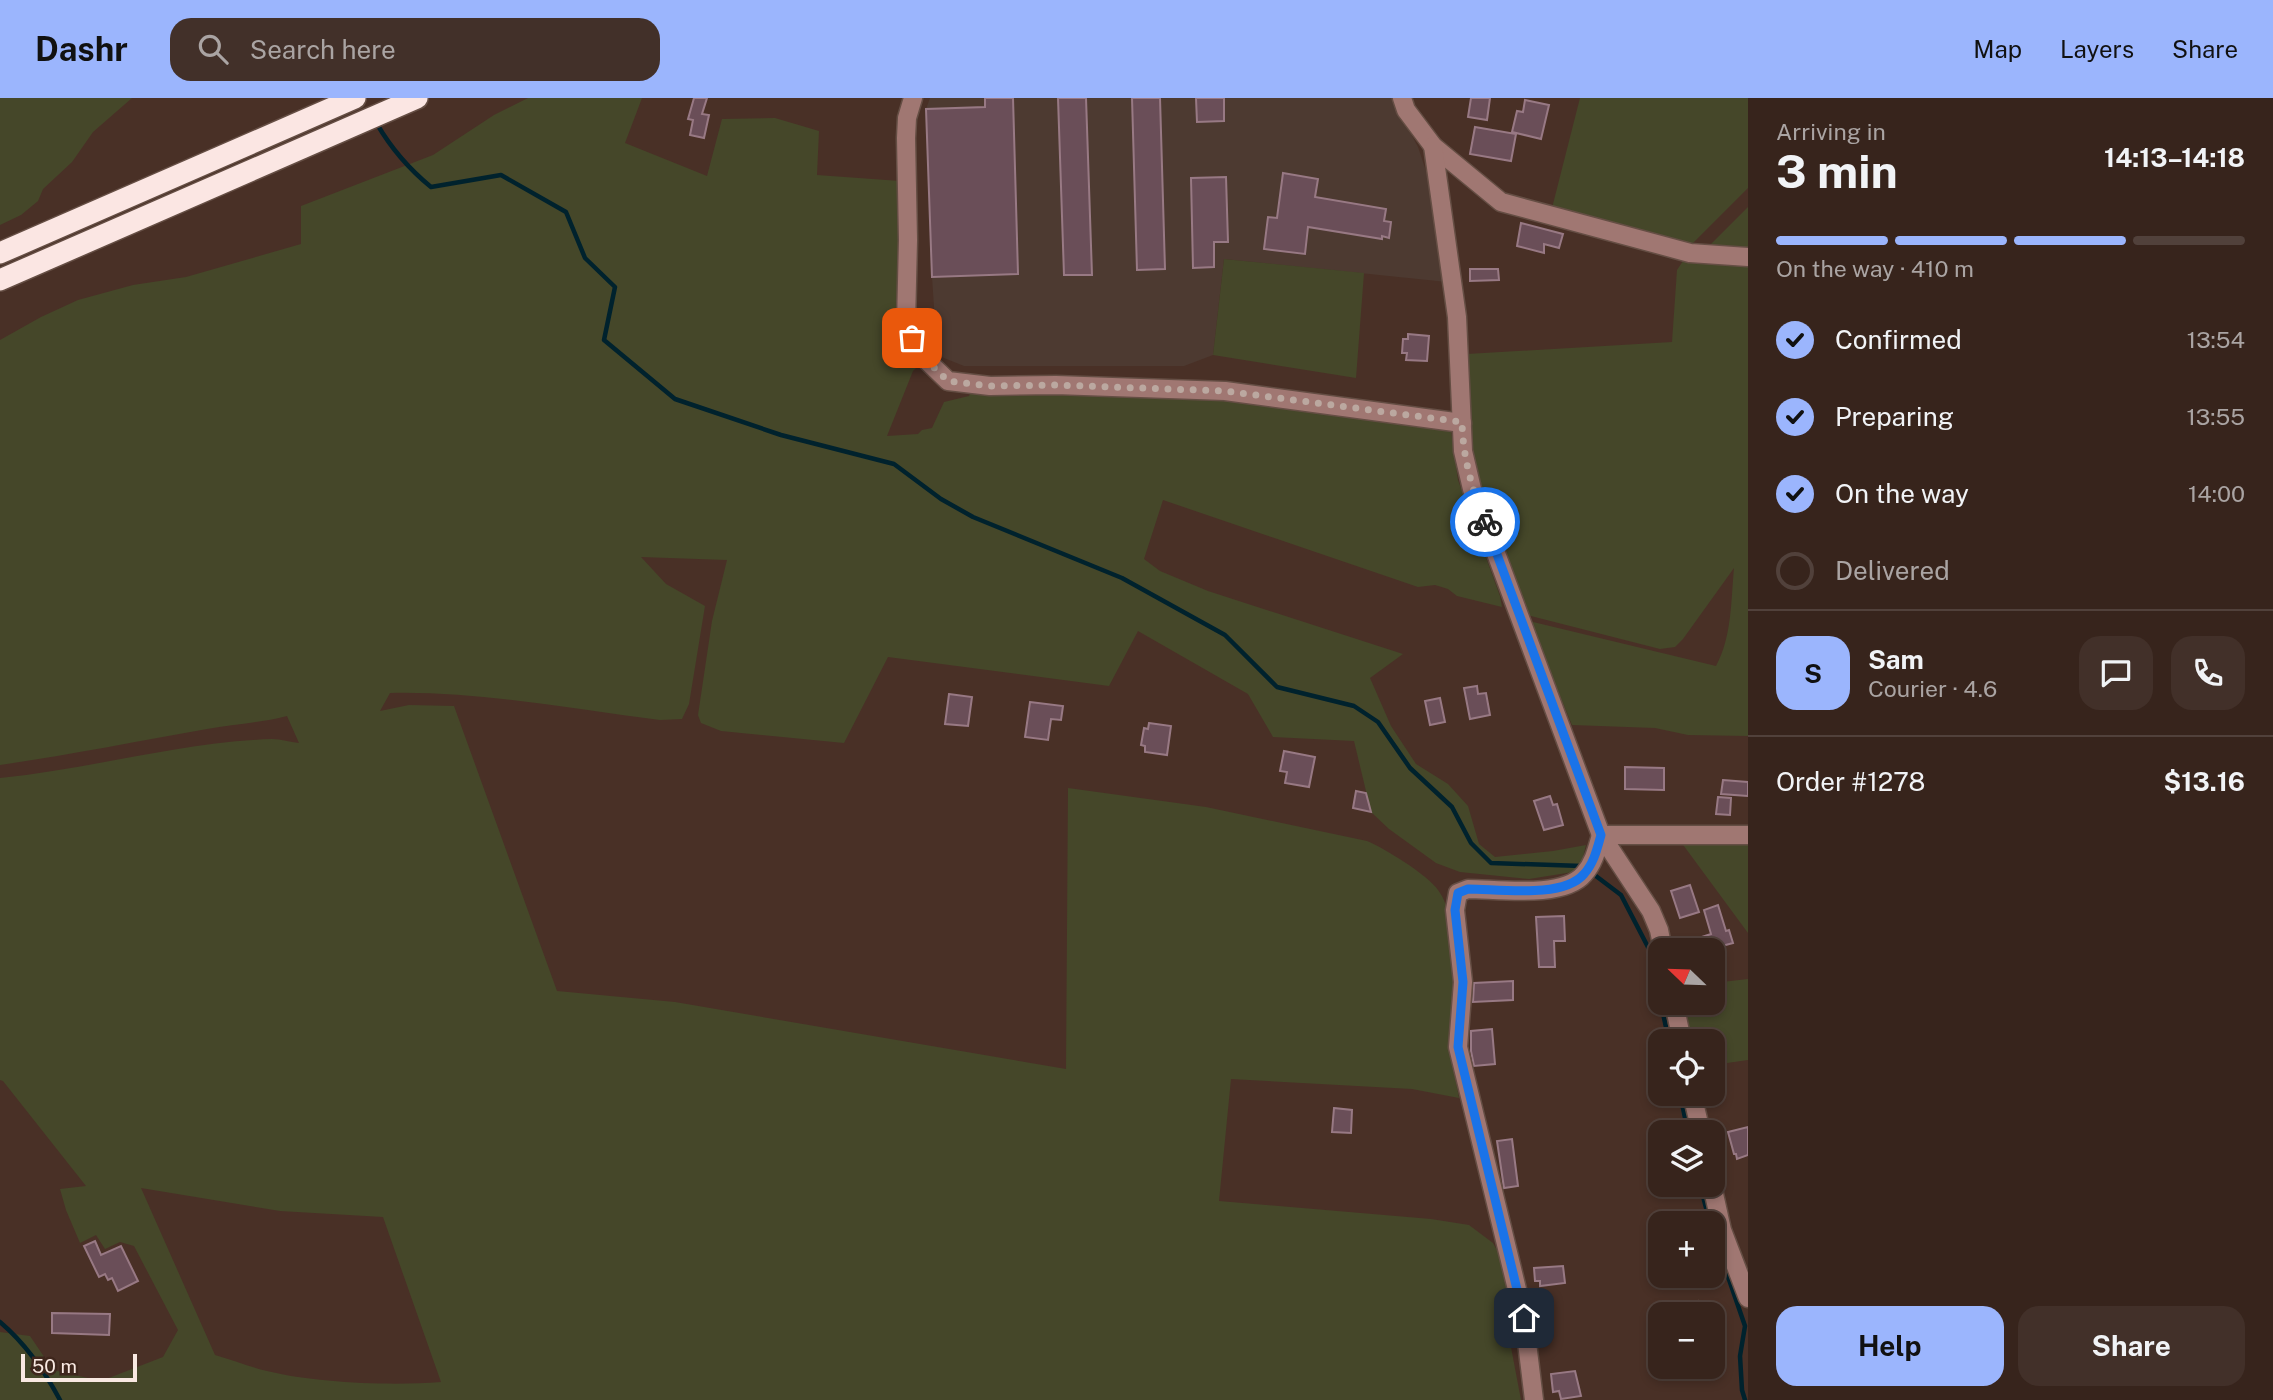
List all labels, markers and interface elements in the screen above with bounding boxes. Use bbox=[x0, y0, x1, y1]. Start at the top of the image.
search box bbox=[170, 18, 660, 81]
text: Dashr bbox=[35, 30, 128, 68]
icon: search bbox=[194, 30, 232, 68]
text: Search here bbox=[250, 34, 396, 65]
text: Map bbox=[1973, 35, 2022, 63]
text: Layers bbox=[2060, 35, 2134, 63]
text: Share bbox=[2172, 35, 2238, 63]
text: Arriving in bbox=[1776, 118, 1886, 145]
text: 14:13–14:18 bbox=[2104, 142, 2245, 173]
text: 3 min bbox=[1776, 144, 1898, 198]
text: On the way · 410 m bbox=[1776, 255, 1974, 282]
pin bbox=[882, 308, 942, 368]
icon: bag bbox=[893, 319, 931, 357]
icon: check bbox=[1776, 321, 1814, 359]
text: Confirmed bbox=[1835, 324, 1962, 355]
text: 13:54 bbox=[2187, 326, 2245, 353]
icon: check bbox=[1776, 398, 1814, 436]
text: Preparing bbox=[1835, 401, 1954, 432]
text: 13:55 bbox=[2187, 403, 2245, 430]
icon: check bbox=[1776, 475, 1814, 513]
text: On the way bbox=[1835, 478, 1969, 509]
text: 14:00 bbox=[2188, 480, 2245, 507]
courier bbox=[1450, 487, 1520, 557]
icon: bike bbox=[1466, 503, 1504, 541]
text: Delivered bbox=[1835, 555, 1950, 586]
button: chat bbox=[2079, 636, 2153, 710]
button: phone bbox=[2171, 636, 2245, 710]
text: Sam bbox=[1868, 644, 1924, 675]
text: S bbox=[1804, 658, 1822, 689]
text: Courier · 4.6 bbox=[1868, 675, 1997, 702]
text: Order #1278 bbox=[1776, 766, 1925, 797]
text: $13.16 bbox=[2164, 766, 2245, 797]
north arrow bbox=[1648, 938, 1726, 1015]
map controls bbox=[1648, 938, 1725, 1379]
button: locate bbox=[1648, 1029, 1725, 1106]
button: layers bbox=[1648, 1120, 1725, 1197]
button: + bbox=[1648, 1211, 1725, 1288]
pin bbox=[1494, 1288, 1554, 1348]
icon: home bbox=[1505, 1299, 1543, 1337]
button: − bbox=[1648, 1302, 1725, 1379]
button: Help bbox=[1776, 1306, 2004, 1386]
button: Share bbox=[2018, 1306, 2245, 1386]
scale bar bbox=[21, 1351, 136, 1383]
text: 50 m bbox=[32, 1355, 77, 1377]

